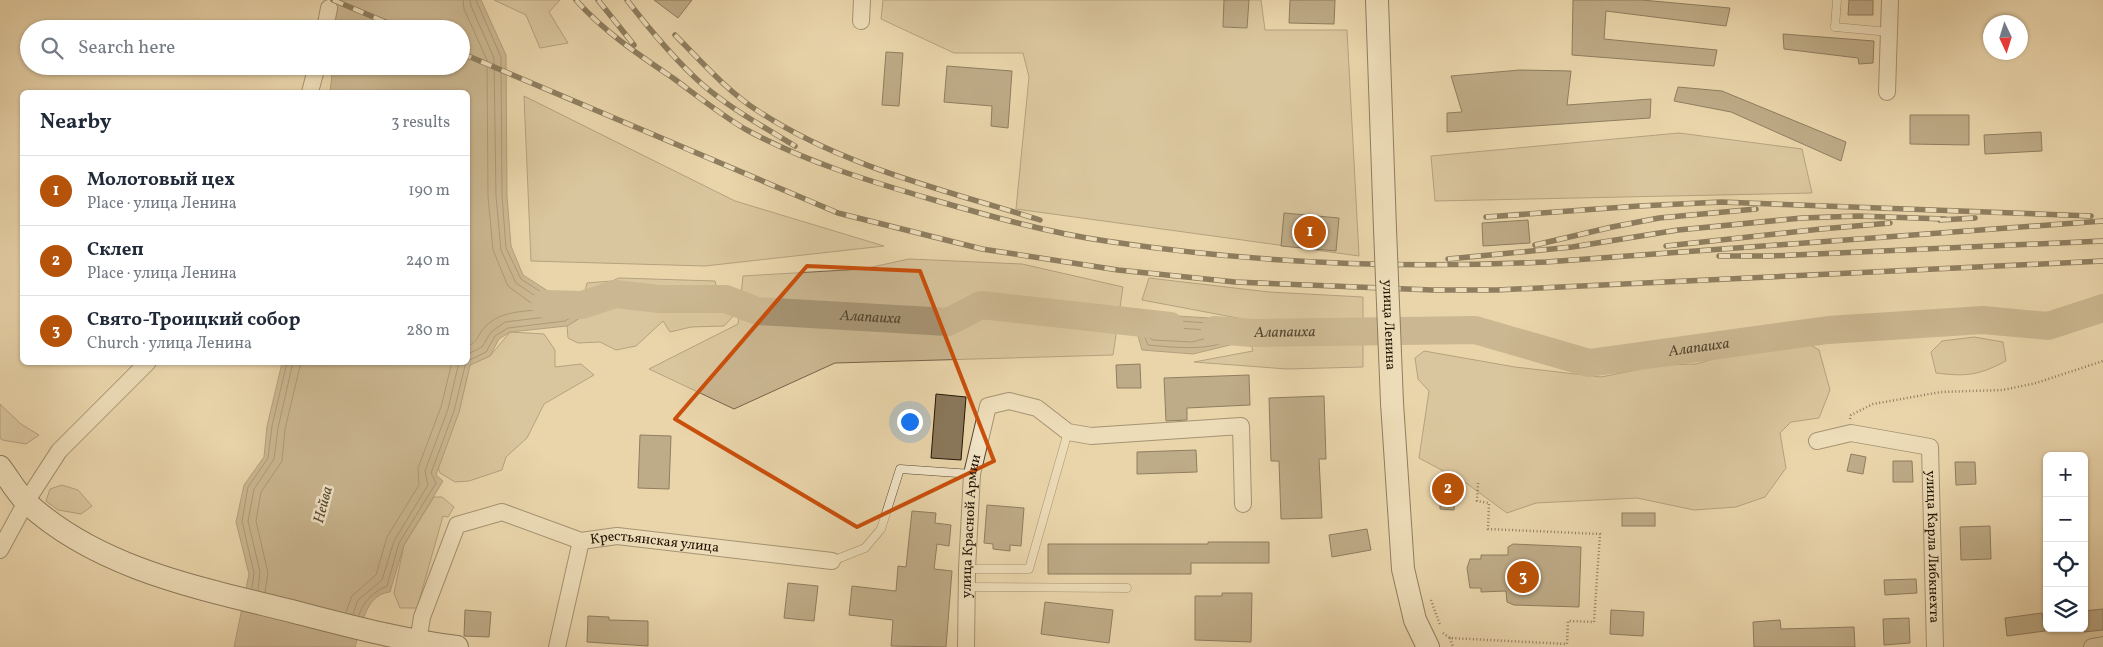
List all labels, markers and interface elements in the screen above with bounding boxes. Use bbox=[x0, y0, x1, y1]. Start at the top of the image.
north arrow bbox=[1983, 15, 2028, 60]
search box bbox=[20, 20, 470, 75]
icon: search bbox=[38, 34, 66, 62]
text: Search here bbox=[78, 35, 175, 61]
text: Nearby bbox=[40, 108, 111, 137]
text: 3 results bbox=[391, 112, 450, 134]
text: Молотовый цех bbox=[87, 167, 235, 193]
text: 1 bbox=[53, 180, 59, 202]
text: 190 m bbox=[408, 180, 450, 202]
text: Place · улица Ленина bbox=[87, 193, 237, 215]
pin: 1 bbox=[1294, 213, 1326, 251]
text: Склеп bbox=[87, 237, 144, 263]
text: 2 bbox=[52, 250, 60, 272]
text: 240 m bbox=[406, 250, 450, 272]
text: Place · улица Ленина bbox=[87, 263, 237, 285]
street label: улица Ленина bbox=[1378, 279, 1400, 371]
water label: Алапаиха bbox=[838, 305, 902, 330]
text: Свято-Троицкий собор bbox=[87, 307, 300, 333]
text: 3 bbox=[52, 320, 60, 342]
text: 280 m bbox=[406, 320, 450, 342]
water label: Алапаиха bbox=[1253, 322, 1316, 343]
text: Church · улица Ленина bbox=[87, 333, 252, 355]
water label: Алапаиха bbox=[1666, 333, 1731, 363]
your location bbox=[897, 409, 923, 435]
street label: улица Красной Армии bbox=[957, 452, 986, 598]
map controls bbox=[2043, 452, 2088, 632]
button: + bbox=[2043, 452, 2088, 497]
pin: 2 bbox=[1432, 470, 1464, 508]
street label: улица Карла Либкнехта bbox=[1921, 470, 1944, 623]
water label: Нейва bbox=[309, 484, 339, 526]
button: − bbox=[2043, 497, 2088, 542]
street label: Крестьянская улица bbox=[589, 526, 720, 557]
button: locate bbox=[2043, 542, 2088, 587]
pin: 3 bbox=[1507, 558, 1539, 596]
button: layers bbox=[2043, 587, 2088, 632]

